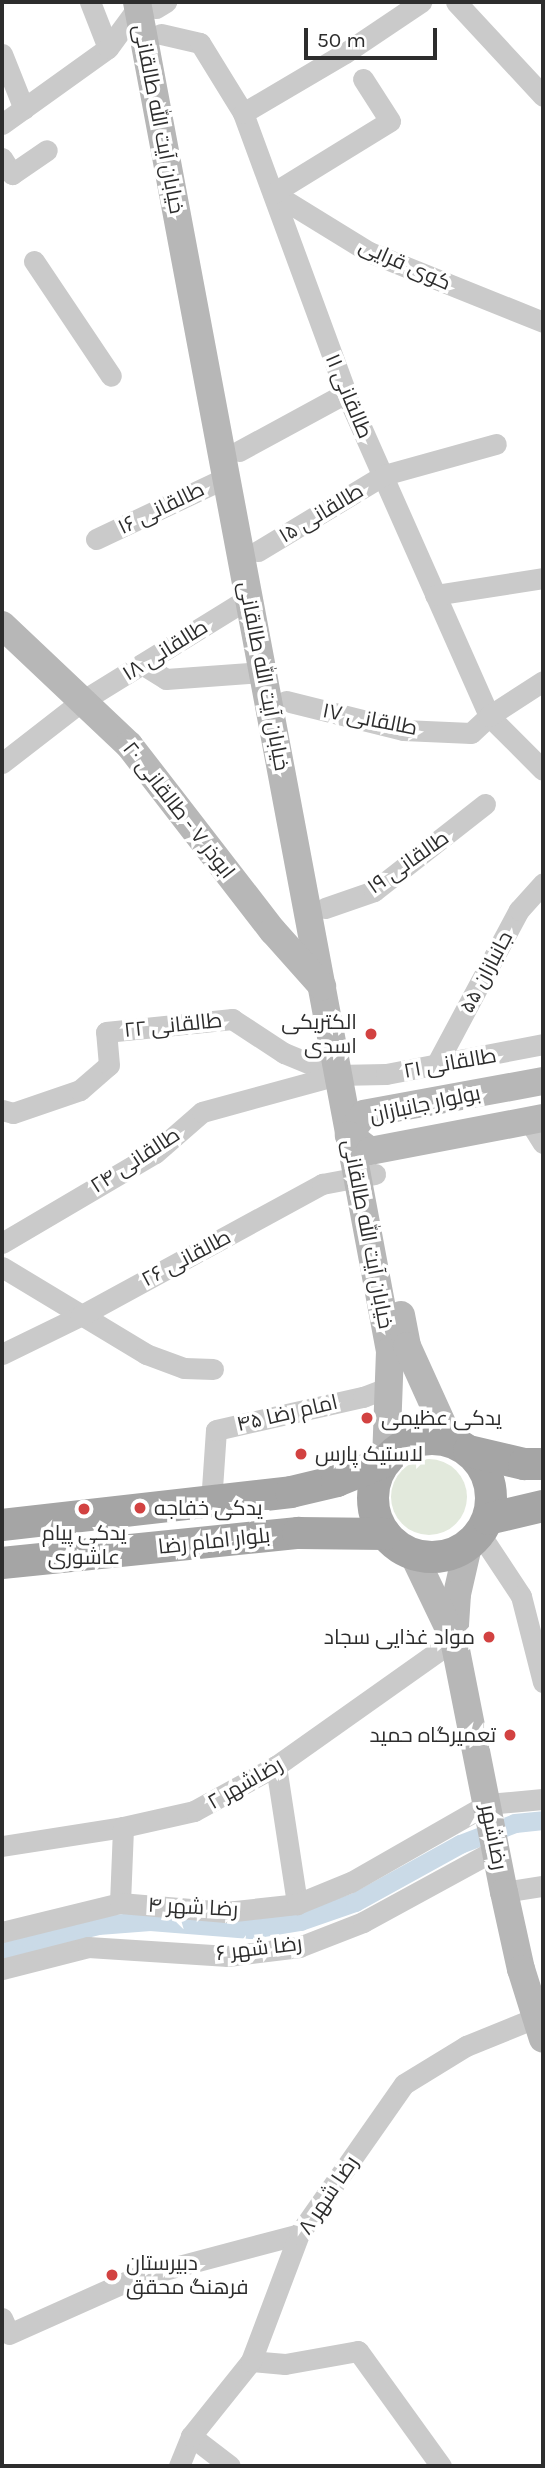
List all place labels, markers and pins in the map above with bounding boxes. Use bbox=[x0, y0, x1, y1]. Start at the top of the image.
place label: الکتریکی اسدی bbox=[281, 1009, 357, 1059]
marker: الکتریکی اسدی bbox=[363, 1026, 379, 1042]
place label: یدکی عظیمی bbox=[381, 1405, 502, 1431]
marker: یدکی عظیمی bbox=[359, 1410, 375, 1426]
place label: لاستیک پارس bbox=[315, 1441, 423, 1467]
marker: لاستیک پارس bbox=[293, 1446, 309, 1462]
place label: یدکی خفاجه bbox=[154, 1495, 263, 1521]
marker: یدکی خفاجه bbox=[132, 1500, 148, 1516]
marker: یدکی پیام عاشوری bbox=[76, 1501, 92, 1517]
place label: یدکی پیام عاشوری bbox=[42, 1520, 126, 1570]
place label: مواد غذایی سجاد bbox=[324, 1624, 475, 1650]
marker: مواد غذایی سجاد bbox=[481, 1629, 497, 1645]
place label: تعمیرگاه حمید bbox=[370, 1722, 496, 1748]
marker: تعمیرگاه حمید bbox=[502, 1727, 518, 1743]
place label: دبیرستان فرهنگ محقق bbox=[126, 2250, 248, 2300]
marker: دبیرستان فرهنگ محقق bbox=[104, 2267, 120, 2283]

